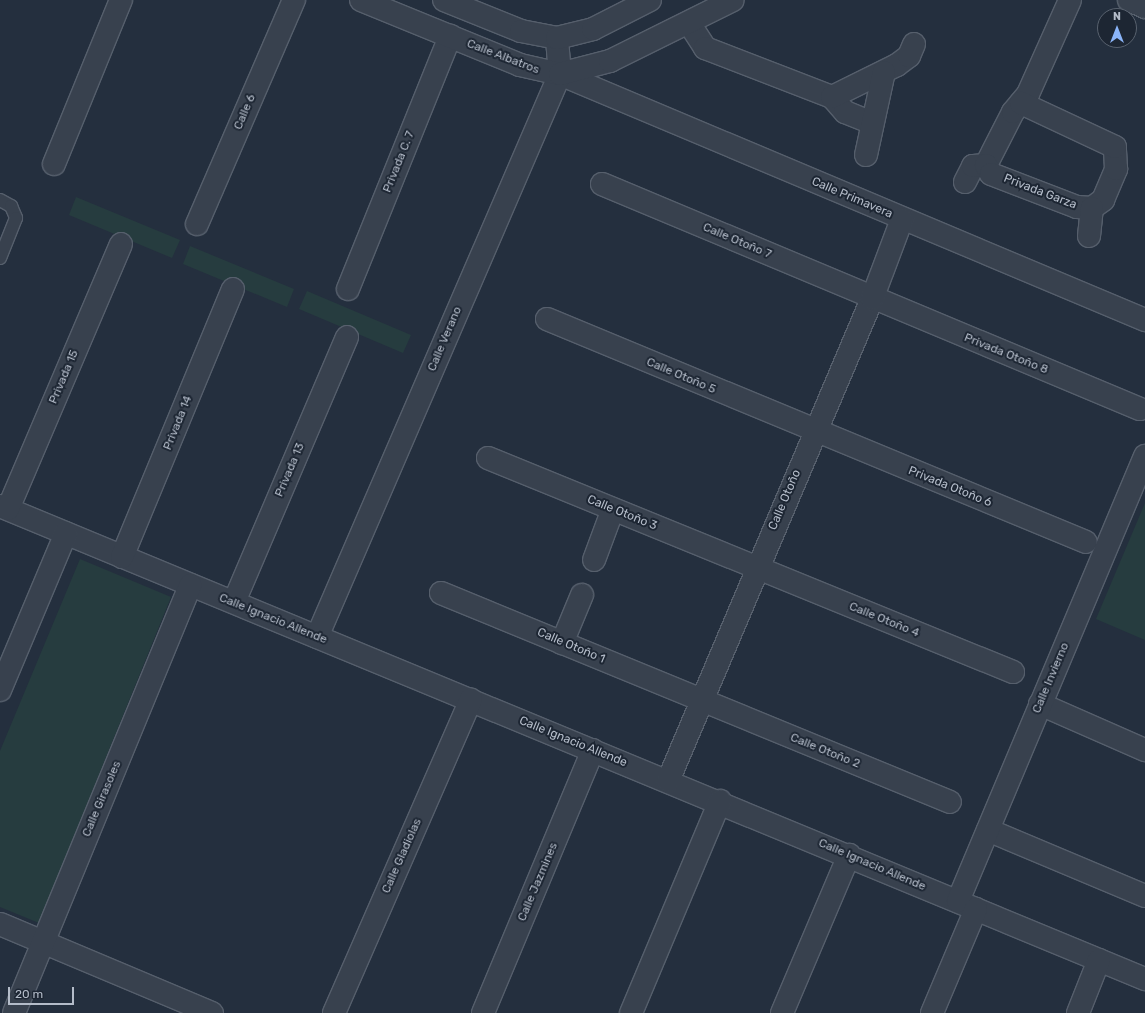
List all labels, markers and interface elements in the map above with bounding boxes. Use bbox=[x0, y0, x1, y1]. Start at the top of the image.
north arrow bbox=[1097, 8, 1137, 48]
text: N bbox=[1113, 10, 1121, 23]
street label: Calle Albatros bbox=[465, 36, 541, 78]
street label: Calle 6 bbox=[231, 92, 259, 132]
street label: Privada C. 7 bbox=[380, 129, 418, 195]
street label: Privada Garza bbox=[1001, 171, 1079, 213]
street label: Calle Primavera bbox=[809, 174, 895, 222]
street label: Calle Otoño 7 bbox=[701, 220, 773, 262]
street label: Calle Verano bbox=[425, 304, 465, 374]
street label: Privada Otoño 8 bbox=[962, 331, 1050, 377]
street label: Privada 15 bbox=[46, 348, 82, 406]
street label: Calle Otoño 5 bbox=[644, 355, 718, 397]
street label: Privada 14 bbox=[161, 394, 195, 452]
street label: Privada 13 bbox=[272, 441, 308, 499]
street label: Privada Otoño 6 bbox=[906, 464, 994, 510]
street label: Calle Otoño bbox=[766, 468, 804, 532]
street label: Calle Otoño 3 bbox=[585, 492, 659, 534]
street label: Calle Ignacio Allende bbox=[217, 591, 329, 647]
street label: Calle Otoño 4 bbox=[847, 599, 921, 641]
street label: Calle Otoño 1 bbox=[535, 625, 607, 667]
street label: Calle Invierno bbox=[1030, 640, 1072, 716]
street label: Calle Ignacio Allende bbox=[517, 714, 629, 770]
street label: Calle Otoño 2 bbox=[788, 730, 862, 772]
street label: Calle Girasoles bbox=[80, 759, 124, 839]
street label: Calle Gladiolas bbox=[379, 816, 425, 896]
street label: Calle Ignacio Allende bbox=[816, 836, 928, 894]
street label: Calle Jazmines bbox=[515, 840, 561, 924]
scale bar bbox=[10, 979, 76, 1005]
text: 20 m bbox=[15, 987, 43, 1001]

